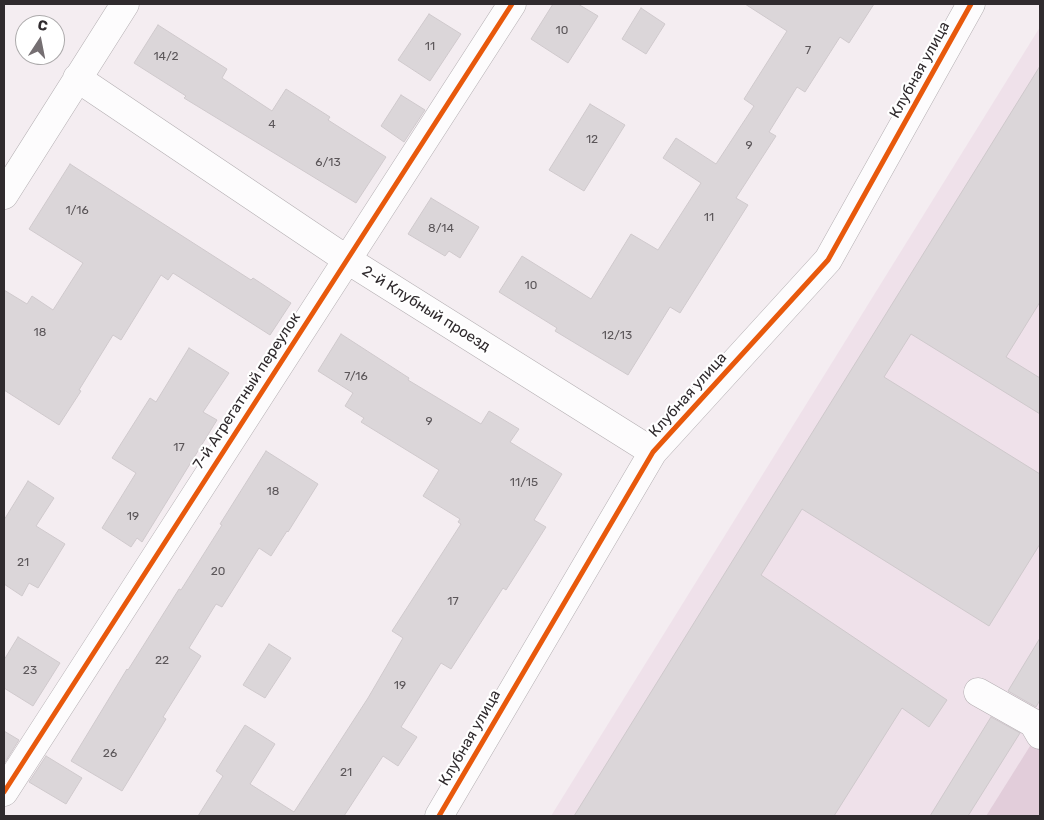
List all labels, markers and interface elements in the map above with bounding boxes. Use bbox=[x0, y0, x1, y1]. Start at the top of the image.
north arrow bbox=[15, 15, 65, 65]
text: С bbox=[36, 16, 49, 35]
street label: Клубная улица bbox=[886, 19, 954, 121]
house number: 10 bbox=[556, 24, 568, 38]
house number: 11 bbox=[425, 40, 435, 54]
house number: 7 bbox=[805, 44, 811, 58]
house number: 14/2 bbox=[153, 50, 179, 64]
house number: 4 bbox=[268, 118, 276, 132]
house number: 12 bbox=[586, 133, 598, 147]
house number: 9 bbox=[745, 139, 753, 153]
house number: 6/13 bbox=[315, 156, 341, 170]
house number: 1/16 bbox=[65, 204, 89, 218]
house number: 11 bbox=[704, 211, 714, 225]
house number: 8/14 bbox=[428, 222, 454, 236]
street label: 2-й Клубный проезд bbox=[359, 262, 493, 356]
house number: 10 bbox=[525, 279, 537, 293]
street label: 7-й Агрегатный переулок bbox=[189, 309, 305, 473]
house number: 18 bbox=[34, 326, 46, 340]
house number: 12/13 bbox=[602, 329, 632, 343]
street label: Клубная улица bbox=[645, 349, 731, 441]
house number: 7/16 bbox=[344, 370, 368, 384]
house number: 9 bbox=[425, 415, 433, 429]
house number: 17 bbox=[173, 441, 185, 455]
house number: 11/15 bbox=[510, 476, 538, 490]
house number: 18 bbox=[267, 485, 279, 499]
house number: 19 bbox=[127, 510, 139, 524]
house number: 21 bbox=[17, 556, 29, 570]
house number: 20 bbox=[211, 565, 225, 579]
house number: 17 bbox=[447, 595, 459, 609]
house number: 22 bbox=[155, 654, 169, 668]
house number: 23 bbox=[23, 664, 37, 678]
house number: 19 bbox=[394, 679, 406, 693]
street label: Клубная улица bbox=[435, 687, 505, 789]
house number: 26 bbox=[103, 747, 117, 761]
house number: 21 bbox=[340, 766, 352, 780]

